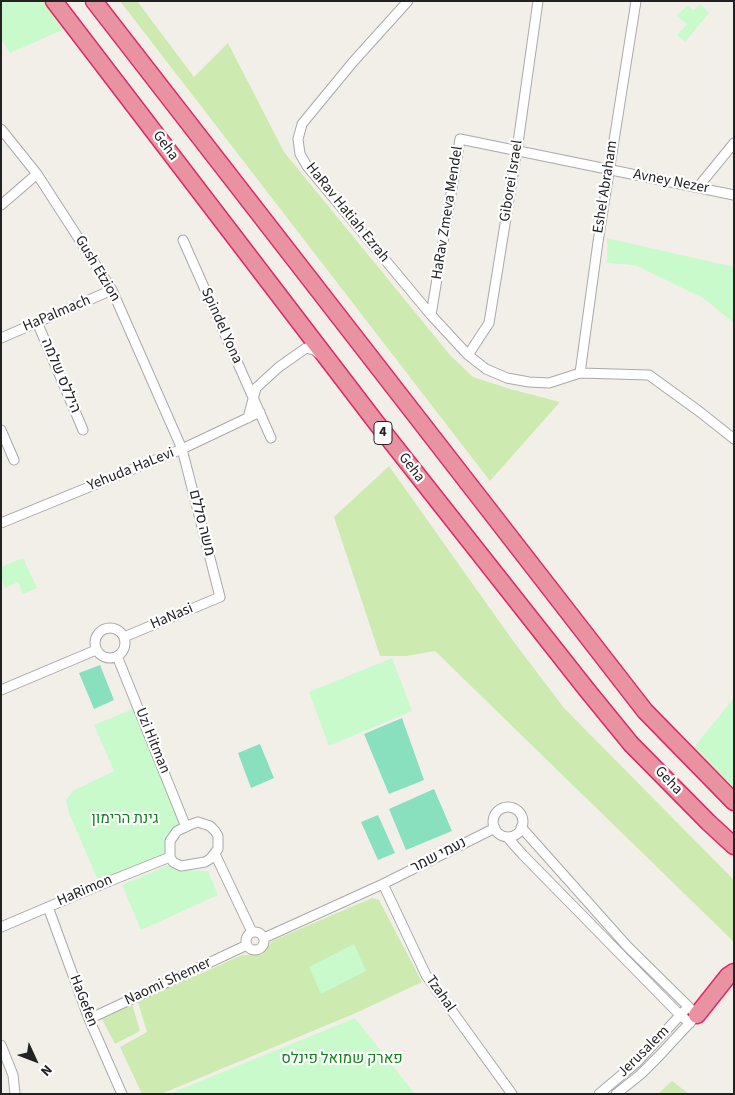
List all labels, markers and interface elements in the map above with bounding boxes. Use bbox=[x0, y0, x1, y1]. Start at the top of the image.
street label: Geha bbox=[148, 128, 182, 164]
street label: Giborei Israel bbox=[497, 139, 527, 223]
street label: Eshel Abraham bbox=[590, 139, 622, 235]
street label: HaRav Zmeva Mendel bbox=[429, 145, 467, 281]
street label: HaRav Hatiah Ezrah bbox=[301, 160, 393, 266]
street label: Avney Nezer bbox=[632, 166, 710, 198]
street label: Gush Etzion bbox=[70, 233, 124, 305]
street label: Spindel Yona bbox=[196, 285, 246, 367]
street label: HaPalmach bbox=[21, 292, 93, 336]
street label: היללס שלמה bbox=[36, 336, 84, 416]
road number: 4 bbox=[374, 422, 392, 444]
street label: Yehuda HaLevi bbox=[85, 444, 177, 496]
street label: Geha bbox=[394, 450, 428, 486]
street label: משה סללם bbox=[184, 488, 218, 558]
street label: HaNasi bbox=[148, 600, 196, 634]
street label: Uzi Hitman bbox=[131, 705, 173, 777]
street label: Geha bbox=[650, 763, 686, 799]
park label: גינת הרימון bbox=[91, 811, 159, 829]
street label: נעמי שמר bbox=[408, 834, 470, 878]
street label: HaRimon bbox=[55, 871, 115, 911]
street label: Naomi Shemer bbox=[122, 954, 214, 1010]
street label: Tzahal bbox=[421, 972, 459, 1016]
street label: HaGefen bbox=[65, 973, 101, 1029]
street label: Jerusalem bbox=[614, 1022, 674, 1082]
north arrow bbox=[10, 1035, 60, 1085]
park label: פארק שמואל פינלס bbox=[281, 1051, 403, 1069]
text: N bbox=[35, 1060, 56, 1080]

